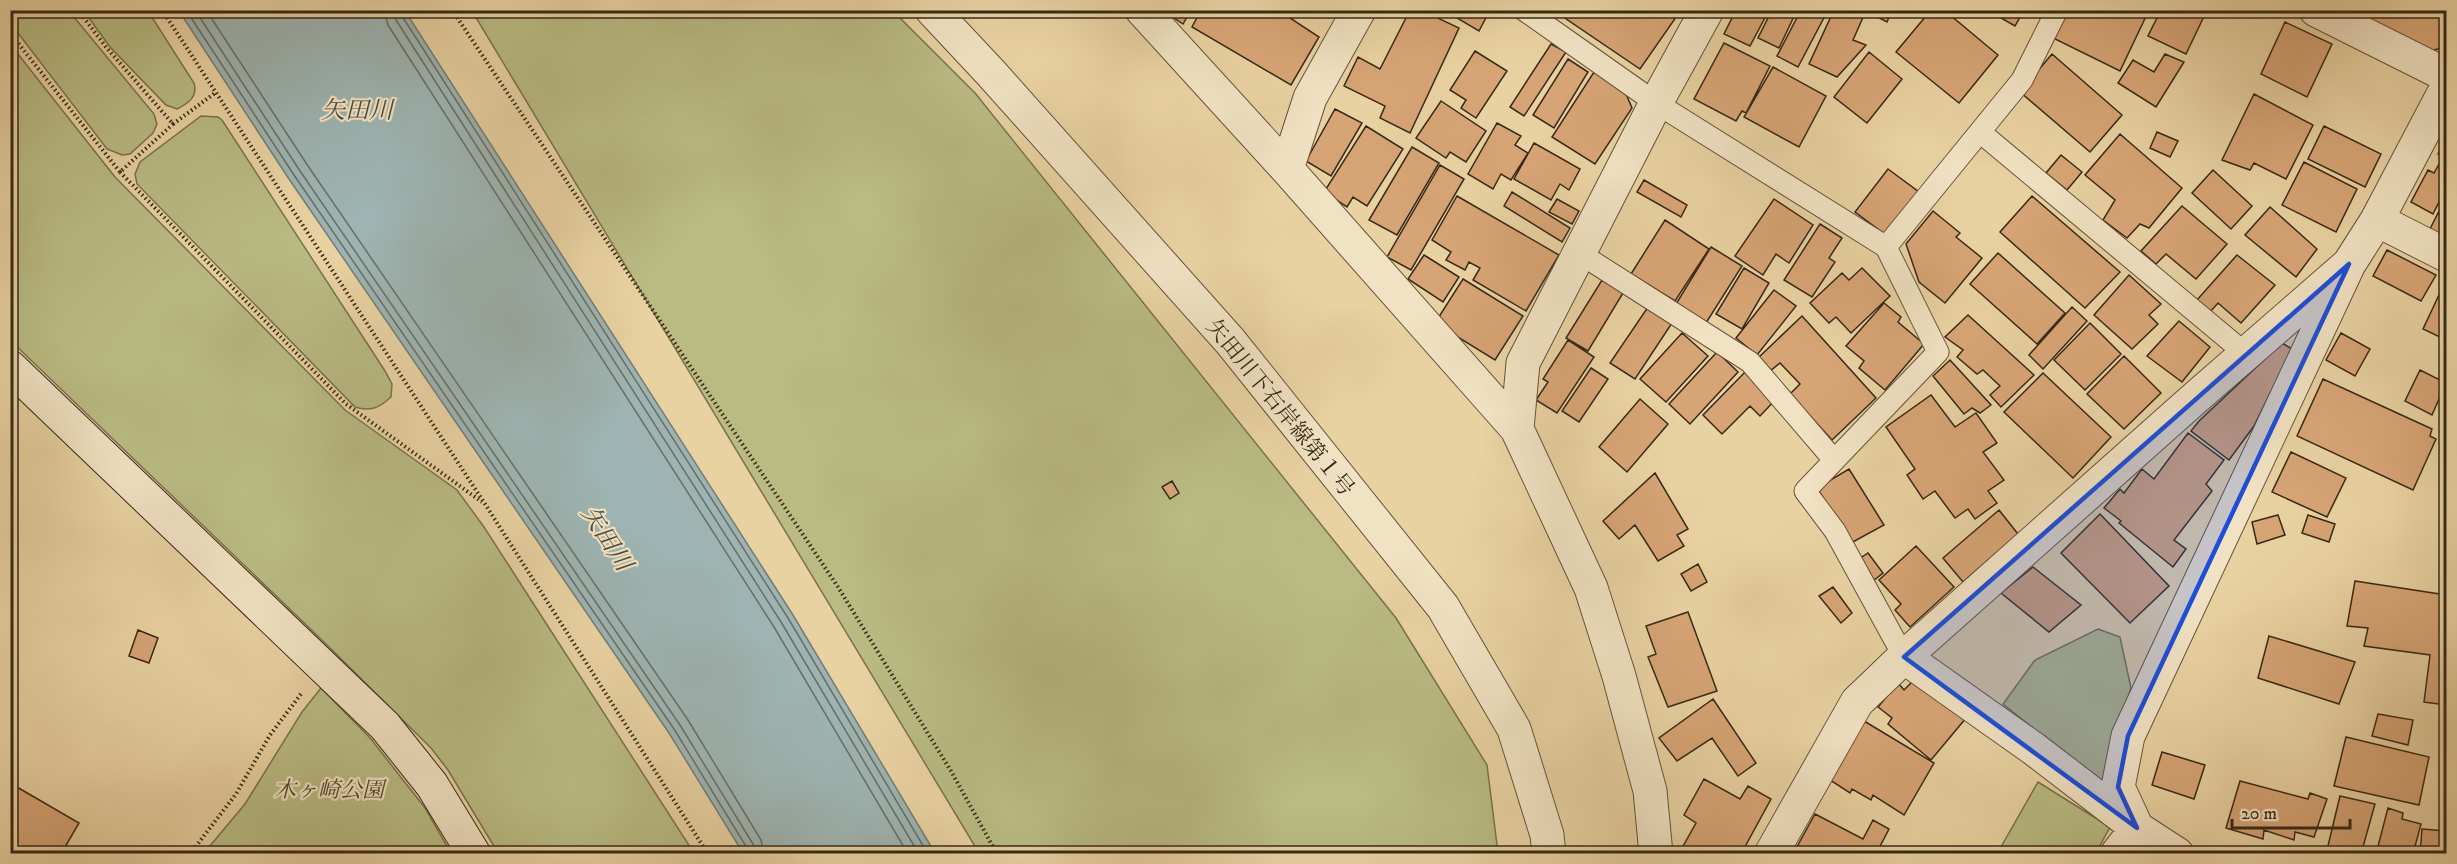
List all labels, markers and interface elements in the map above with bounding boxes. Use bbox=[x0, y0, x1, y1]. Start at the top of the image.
water label: 矢田川 bbox=[321, 96, 396, 126]
street label: 矢田川下右岸線第１号 bbox=[1200, 314, 1360, 502]
water label: 矢田川 bbox=[574, 500, 640, 579]
park label: 木ヶ崎公園 bbox=[274, 777, 387, 804]
scale bar bbox=[2232, 792, 2350, 830]
text: 20 m bbox=[2241, 803, 2277, 825]

